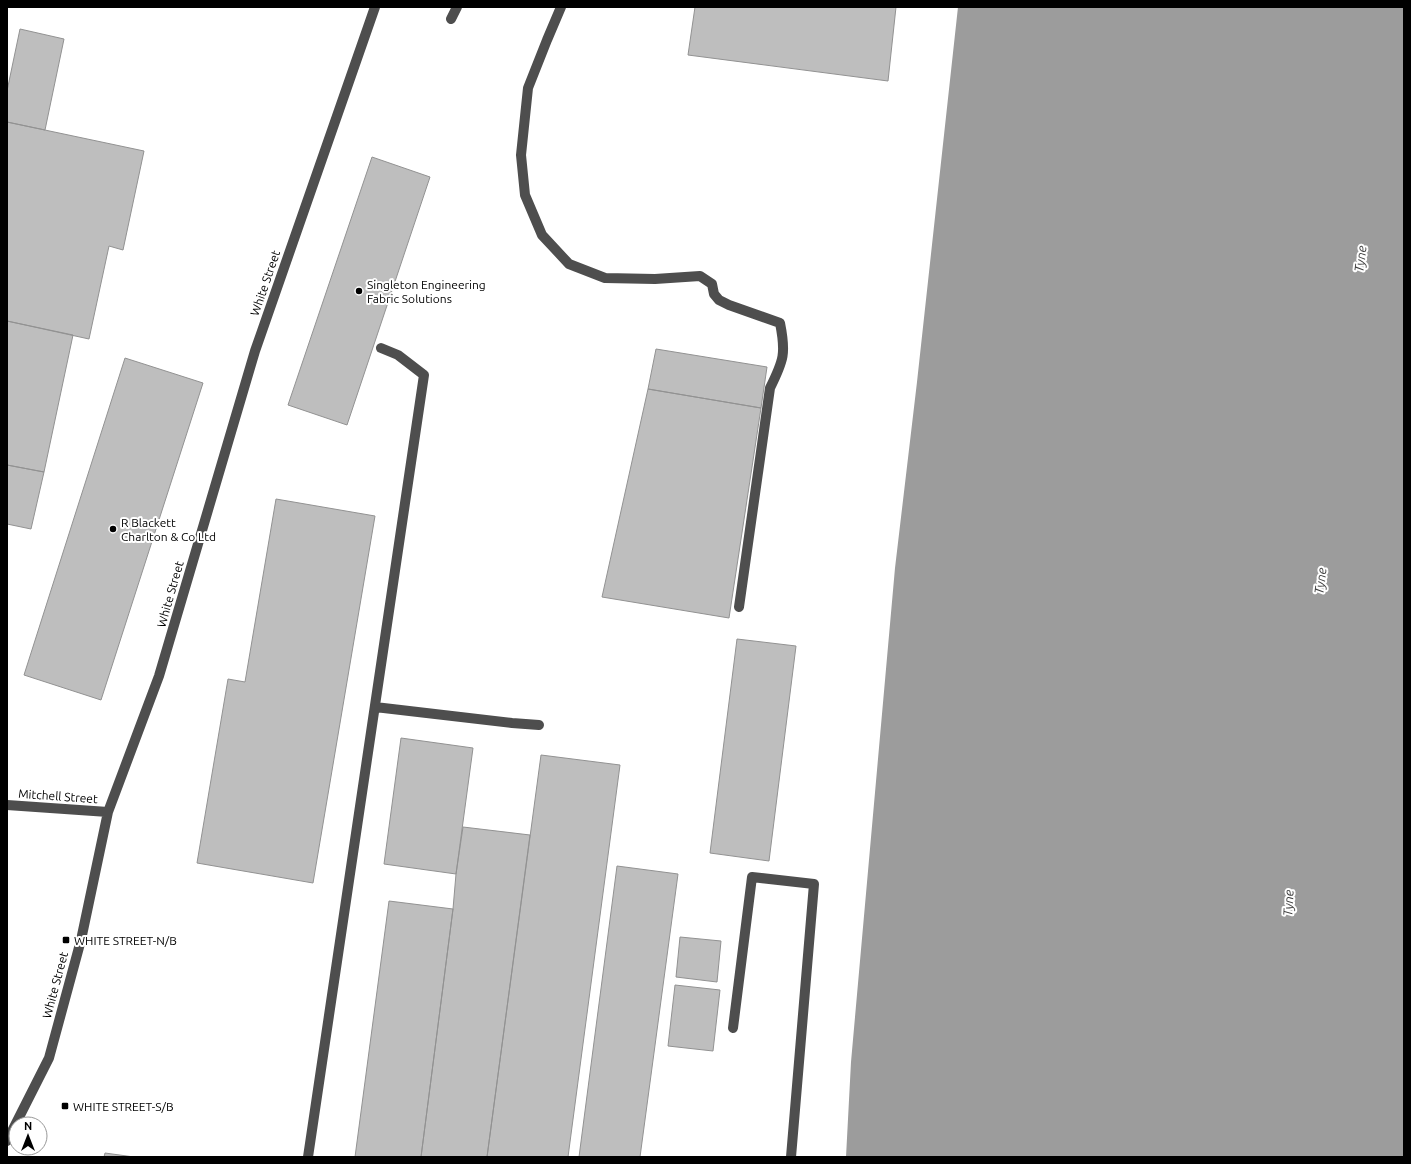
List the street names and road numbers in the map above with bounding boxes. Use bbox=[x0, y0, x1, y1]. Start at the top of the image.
street label: White Street bbox=[248, 248, 282, 317]
street label: White Street bbox=[154, 559, 186, 629]
street label: Mitchell Street bbox=[18, 787, 98, 805]
street label: White Street bbox=[40, 950, 70, 1020]

